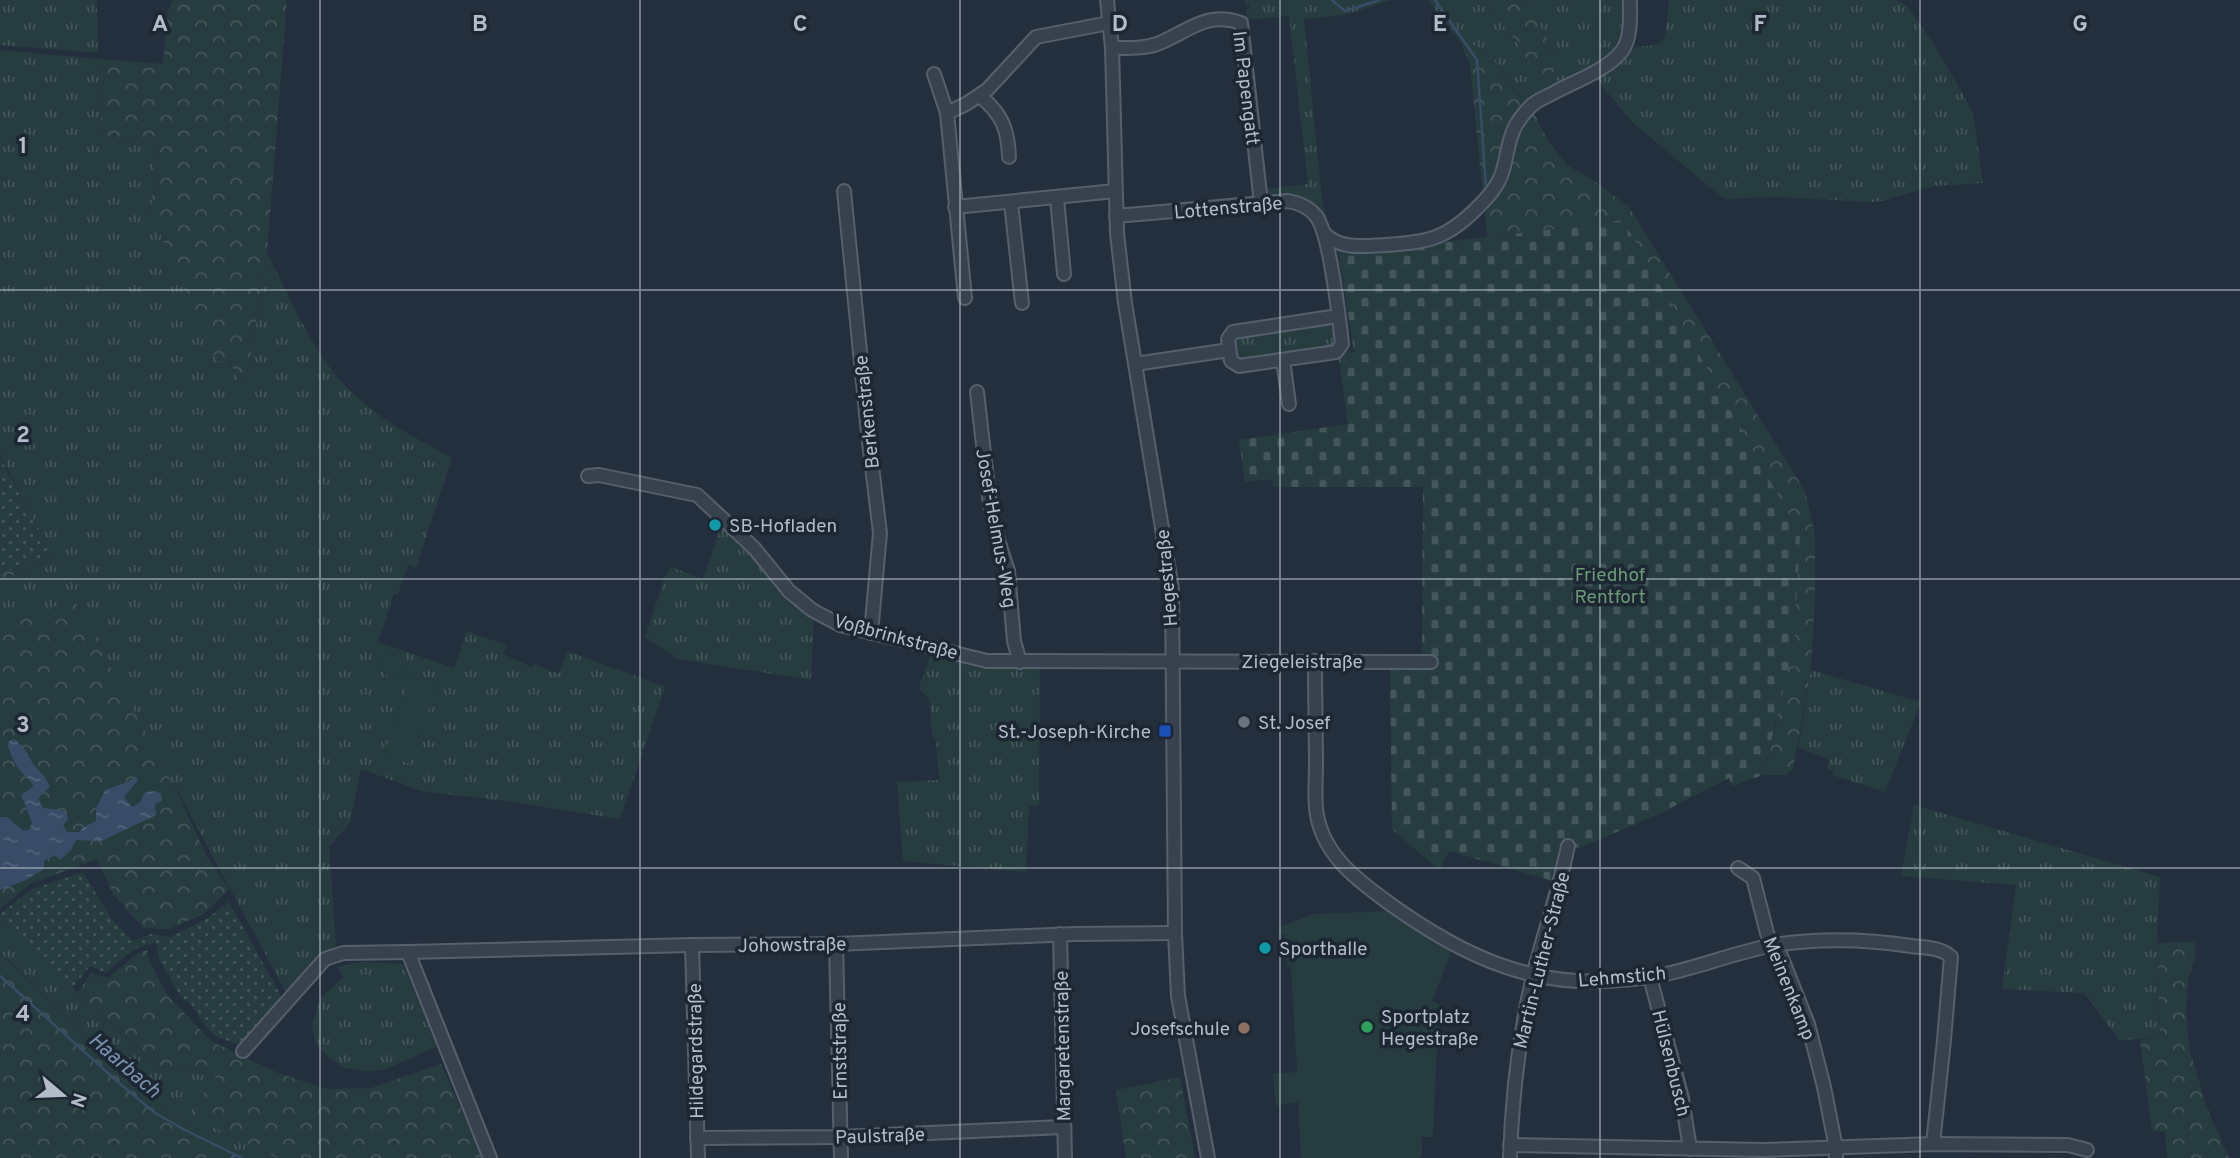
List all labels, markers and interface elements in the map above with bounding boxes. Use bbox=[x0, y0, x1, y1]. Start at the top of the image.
text: A bbox=[152, 11, 168, 40]
text: B bbox=[472, 11, 488, 40]
text: C bbox=[793, 11, 807, 40]
text: D bbox=[1112, 11, 1128, 40]
text: E bbox=[1433, 11, 1447, 40]
text: F bbox=[1753, 11, 1767, 40]
text: G bbox=[2072, 11, 2088, 40]
street label: Im Papengatt bbox=[1226, 30, 1264, 147]
text: 1 bbox=[18, 133, 28, 162]
street label: Lottenstraße bbox=[1173, 192, 1283, 226]
street label: Berkenstraße bbox=[850, 354, 886, 470]
text: 2 bbox=[16, 422, 30, 451]
street label: Josef-Helmus-Weg bbox=[969, 447, 1021, 610]
place label: SB-Hofladen bbox=[729, 515, 837, 539]
marker: SB-Hofladen bbox=[707, 517, 723, 533]
street label: Hegestraße bbox=[1152, 528, 1184, 627]
park label: Friedhof Rentfort bbox=[1574, 564, 1646, 610]
street label: Voßbrinkstraße bbox=[831, 610, 960, 666]
street label: Ziegeleistraße bbox=[1241, 651, 1363, 675]
text: 3 bbox=[16, 712, 30, 741]
place label: St. Josef bbox=[1258, 712, 1331, 736]
marker: St. Josef bbox=[1236, 714, 1252, 730]
place label: St.-Joseph-Kirche bbox=[998, 721, 1151, 745]
marker: St.-Joseph-Kirche bbox=[1157, 723, 1173, 739]
street label: Martin-Luther-Straße bbox=[1509, 870, 1577, 1051]
street label: Johowstraße bbox=[737, 933, 847, 959]
street label: Meinenkamp bbox=[1757, 934, 1820, 1044]
place label: Sporthalle bbox=[1279, 938, 1367, 962]
marker: Sporthalle bbox=[1257, 940, 1273, 956]
street label: Lehmstich bbox=[1577, 962, 1667, 994]
street label: Margaretenstraße bbox=[1051, 970, 1077, 1122]
street label: Hildegardstraße bbox=[684, 983, 710, 1119]
text: 4 bbox=[16, 1001, 30, 1030]
street label: Ernststraße bbox=[828, 1002, 854, 1100]
place label: Sportplatz Hegestraße bbox=[1381, 1006, 1478, 1052]
street label: Hülsenbusch bbox=[1645, 1008, 1695, 1119]
place label: Josefschule bbox=[1130, 1018, 1230, 1042]
marker: Sportplatz Hegestraße bbox=[1359, 1019, 1375, 1035]
marker: Josefschule bbox=[1236, 1020, 1252, 1036]
water label: Haarbach bbox=[82, 1027, 166, 1105]
north arrow bbox=[28, 1060, 98, 1130]
text: N bbox=[64, 1090, 91, 1110]
street label: Paulstraße bbox=[835, 1123, 926, 1151]

